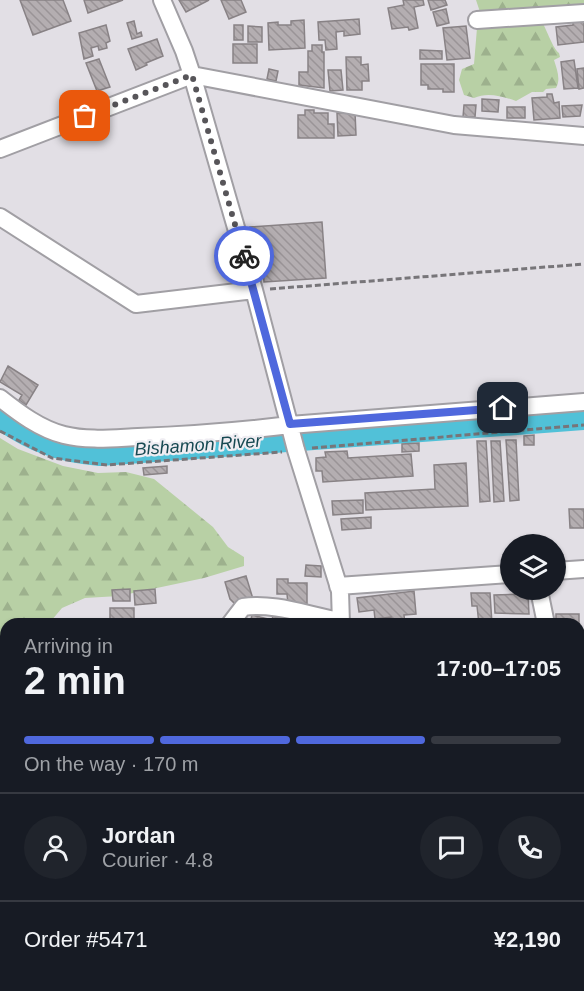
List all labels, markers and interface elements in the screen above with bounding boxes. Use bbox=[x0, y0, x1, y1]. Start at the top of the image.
pin bbox=[59, 90, 110, 141]
icon: bag bbox=[68, 99, 101, 132]
courier bbox=[214, 226, 274, 286]
icon: bike bbox=[228, 240, 261, 273]
pin bbox=[477, 382, 528, 433]
icon: home bbox=[486, 391, 519, 424]
water label: Bishamon River bbox=[134, 431, 263, 459]
map controls bbox=[500, 534, 566, 600]
button: layers bbox=[500, 534, 566, 600]
text: Arriving in bbox=[24, 635, 113, 657]
text: 17:00–17:05 bbox=[436, 656, 561, 681]
text: 2 min bbox=[24, 659, 126, 702]
text: On the way · 170 m bbox=[24, 753, 199, 775]
button: person bbox=[24, 816, 87, 879]
button: chat bbox=[420, 816, 483, 879]
button: phone bbox=[498, 816, 561, 879]
text: Jordan bbox=[102, 823, 175, 848]
text: Courier · 4.8 bbox=[102, 849, 213, 871]
text: Order #5471 bbox=[24, 927, 148, 952]
text: ¥2,190 bbox=[494, 927, 561, 952]

